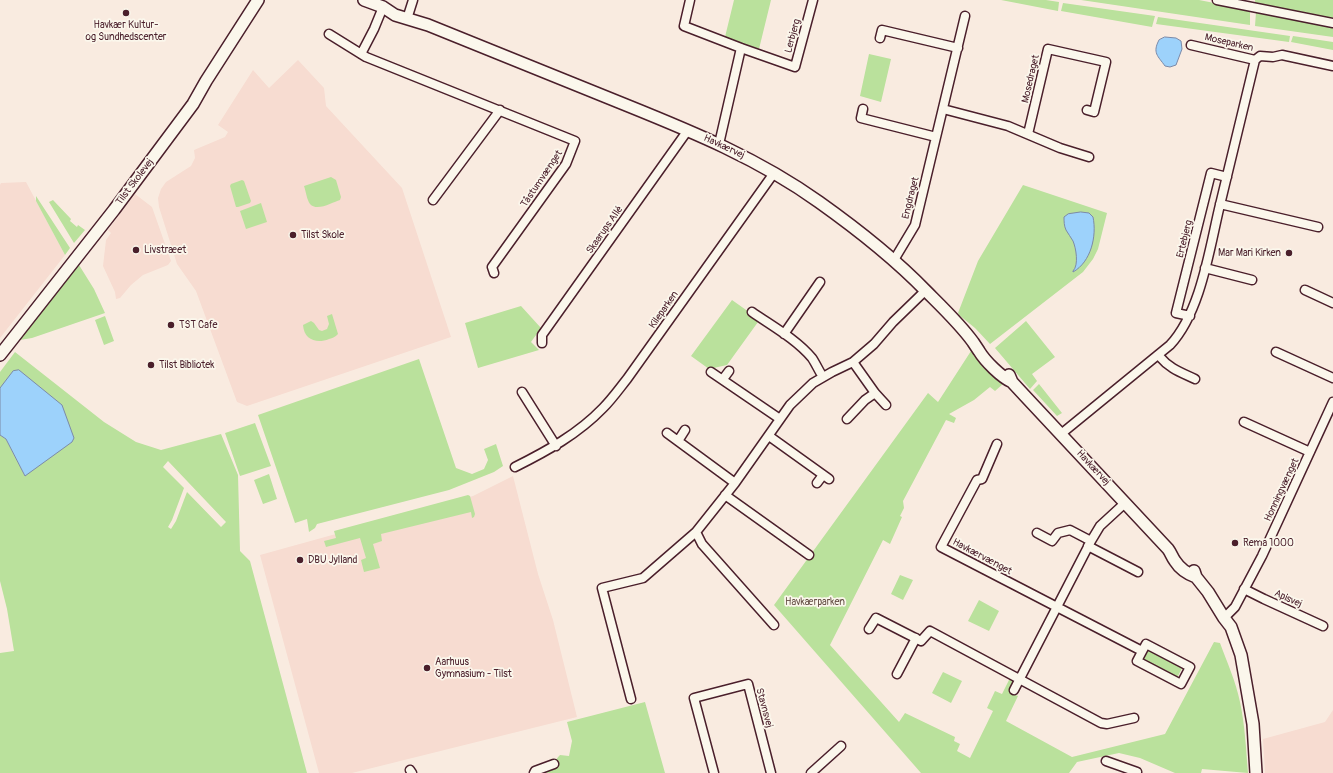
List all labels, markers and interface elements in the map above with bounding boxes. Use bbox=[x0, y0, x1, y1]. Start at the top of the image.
marker: Havkær Kultur- og Sundhedscenter bbox=[121, 8, 131, 18]
street label: Lerbjerg bbox=[783, 18, 803, 54]
place label: Havkær Kultur- og Sundhedscenter bbox=[86, 19, 166, 42]
street label: Moseparken bbox=[1204, 32, 1254, 54]
street label: Mosedraget bbox=[1020, 54, 1042, 104]
street label: Havkærvej bbox=[702, 132, 746, 162]
street label: Tåstumvænget bbox=[519, 148, 565, 210]
street label: Tilst Skolevej bbox=[114, 157, 156, 207]
street label: Engdraget bbox=[900, 176, 922, 220]
street label: Skaarups Allé bbox=[584, 204, 626, 256]
street label: Ertebjerg bbox=[1175, 219, 1195, 259]
place label: Tilst Skole bbox=[301, 229, 344, 241]
marker: Tilst Skole bbox=[288, 230, 298, 240]
place label: Livstræet bbox=[144, 244, 186, 256]
marker: Livstræet bbox=[131, 245, 141, 255]
place label: Mar Mari Kirken bbox=[1218, 247, 1281, 259]
marker: Mar Mari Kirken bbox=[1284, 248, 1294, 258]
street label: Kileparken bbox=[647, 289, 681, 331]
place label: TST Cafe bbox=[179, 319, 217, 331]
marker: TST Cafe bbox=[166, 320, 176, 330]
place label: Tilst Bibliotek bbox=[159, 359, 214, 371]
marker: Tilst Bibliotek bbox=[146, 360, 156, 370]
street label: Havkærvej bbox=[1074, 448, 1112, 488]
street label: Honningvænget bbox=[1262, 456, 1302, 524]
street label: Havkærvænget bbox=[950, 536, 1014, 578]
place label: Rema 1000 bbox=[1243, 537, 1294, 549]
marker: Rema 1000 bbox=[1230, 538, 1240, 548]
place label: DBU Jylland bbox=[308, 554, 357, 566]
marker: DBU Jylland bbox=[295, 555, 305, 565]
street label: Apisvej bbox=[1272, 588, 1304, 610]
park label: Havkærparken bbox=[785, 596, 845, 608]
place label: Aarhuus Gymnasium - Tilst bbox=[435, 656, 512, 680]
marker: Aarhuus Gymnasium - Tilst bbox=[422, 663, 432, 673]
street label: Stavnsvej bbox=[753, 687, 775, 729]

